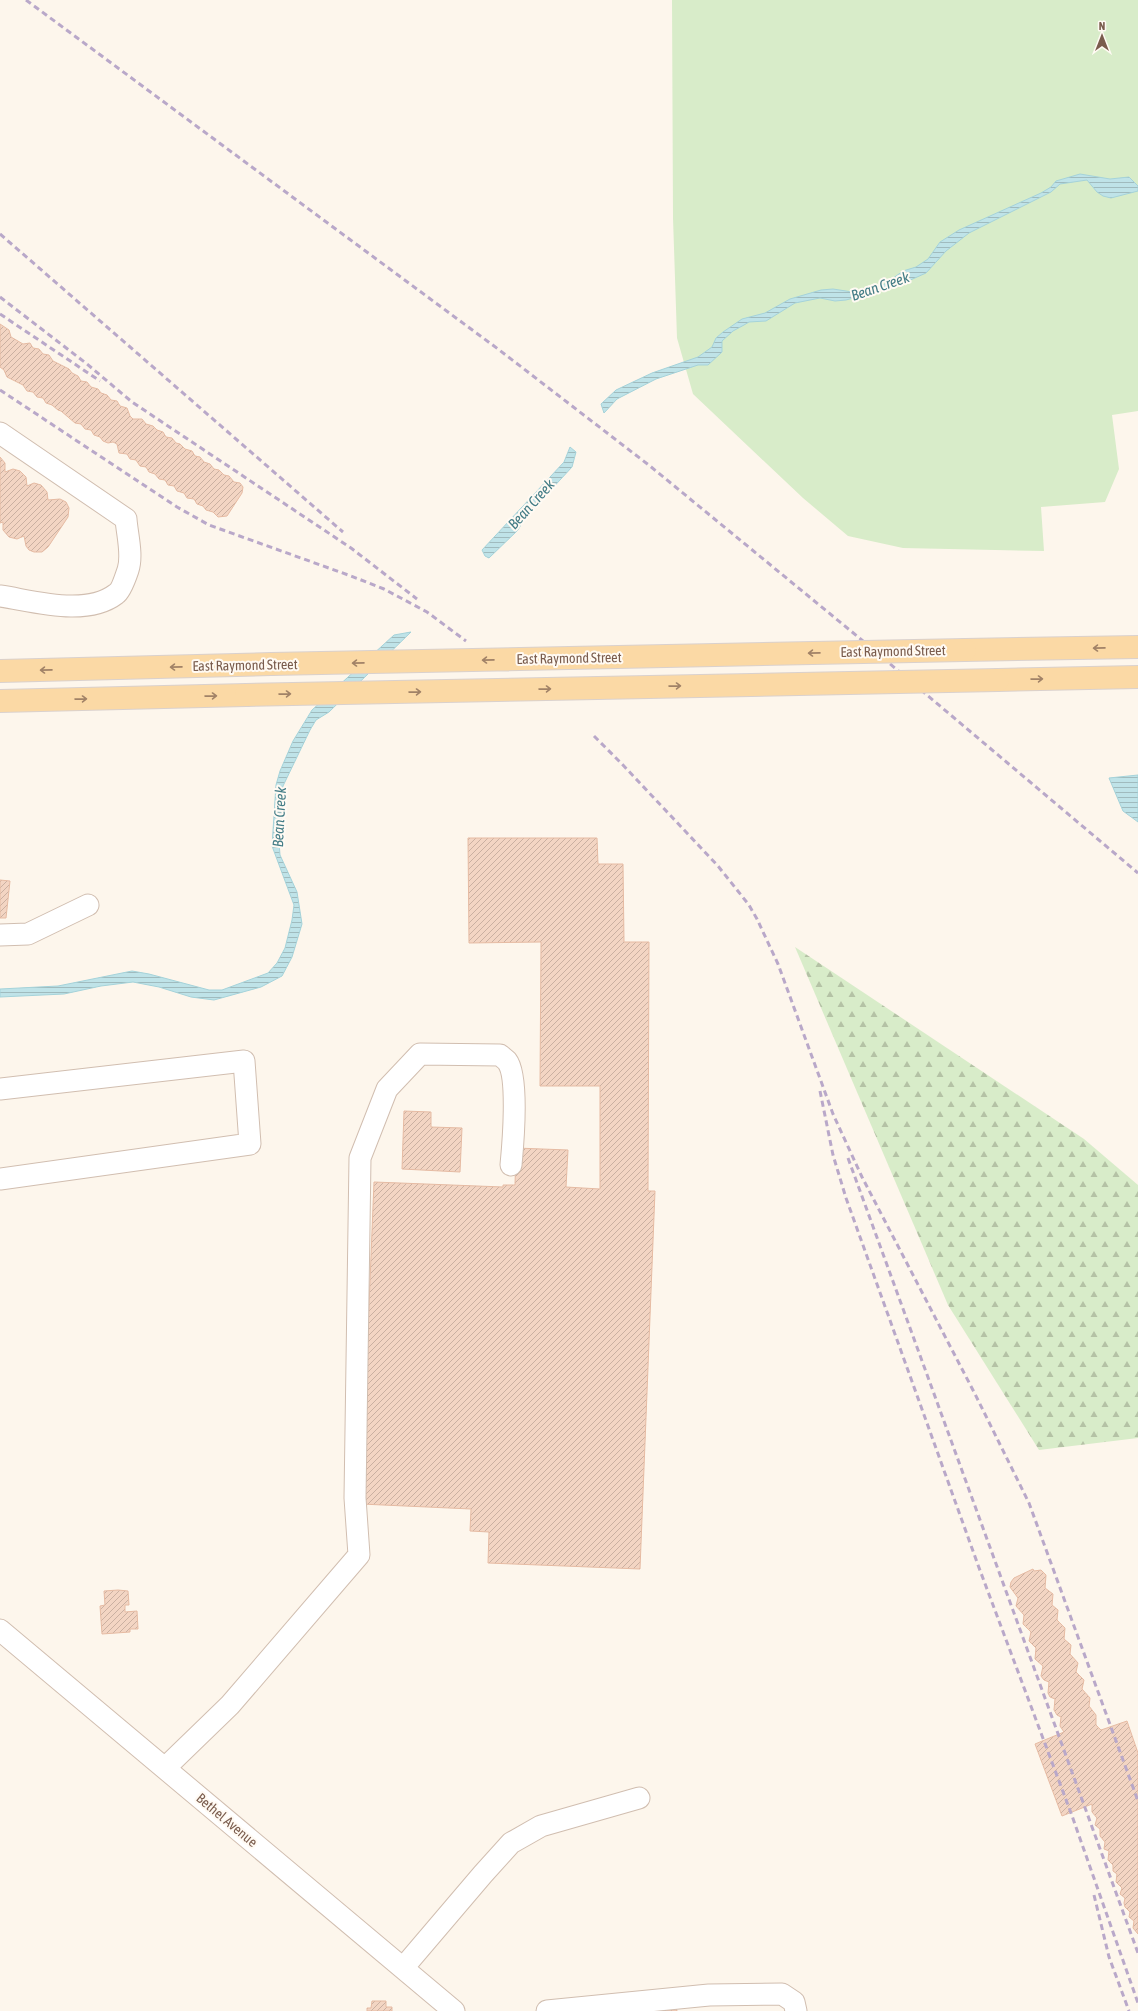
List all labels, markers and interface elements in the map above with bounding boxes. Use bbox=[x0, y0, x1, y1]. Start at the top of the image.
north arrow bbox=[1082, 16, 1122, 56]
text: N bbox=[1099, 20, 1105, 32]
water label: Bean Creek bbox=[849, 268, 912, 304]
water label: Bean Creek bbox=[504, 476, 558, 532]
street label: East Raymond Street bbox=[840, 642, 946, 660]
one-way arrow bbox=[1093, 644, 1106, 652]
street label: East Raymond Street bbox=[516, 649, 622, 667]
one-way arrow bbox=[808, 649, 821, 657]
street label: East Raymond Street bbox=[192, 656, 298, 674]
one-way arrow bbox=[482, 656, 495, 664]
one-way arrow bbox=[352, 659, 365, 666]
one-way arrow bbox=[170, 663, 183, 671]
one-way arrow bbox=[40, 666, 53, 674]
one-way arrow bbox=[1030, 675, 1043, 683]
one-way arrow bbox=[668, 683, 681, 690]
one-way arrow bbox=[538, 685, 551, 693]
one-way arrow bbox=[408, 688, 421, 696]
one-way arrow bbox=[278, 691, 291, 698]
one-way arrow bbox=[204, 692, 217, 700]
one-way arrow bbox=[74, 695, 87, 703]
water label: Bean Creek bbox=[269, 786, 289, 848]
street label: Bethel Avenue bbox=[193, 1790, 261, 1850]

